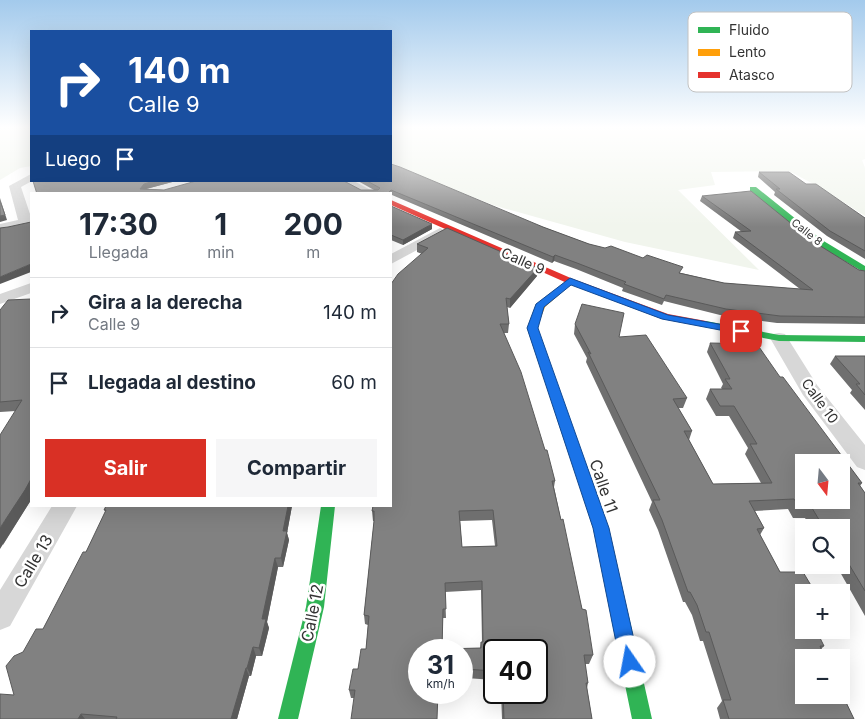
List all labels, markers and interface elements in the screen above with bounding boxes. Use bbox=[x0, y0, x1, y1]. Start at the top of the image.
legend bbox=[688, 12, 852, 92]
text: Fluido bbox=[729, 21, 769, 38]
text: Lento bbox=[729, 43, 766, 60]
text: 140 m bbox=[128, 49, 231, 91]
icon: right bbox=[45, 50, 110, 115]
text: Atasco bbox=[729, 66, 775, 83]
text: Calle 9 bbox=[128, 91, 200, 117]
icon: arrive bbox=[111, 145, 139, 173]
text: Luego bbox=[45, 148, 101, 171]
text: 17:30 bbox=[79, 206, 158, 242]
text: 1 bbox=[214, 206, 227, 242]
text: 200 bbox=[284, 206, 343, 242]
street label: Calle 8 bbox=[789, 215, 826, 249]
text: Llegada bbox=[89, 242, 148, 262]
text: min bbox=[207, 242, 234, 262]
text: m bbox=[306, 242, 320, 262]
street label: Calle 9 bbox=[499, 243, 548, 278]
text: Gira a la derecha bbox=[88, 291, 243, 314]
icon: right bbox=[45, 299, 73, 327]
text: 140 m bbox=[323, 301, 377, 324]
pin bbox=[720, 310, 762, 352]
text: Calle 9 bbox=[88, 314, 140, 334]
icon: arrive bbox=[727, 317, 755, 345]
icon: arrive bbox=[45, 369, 73, 397]
text: Llegada al destino bbox=[88, 371, 256, 394]
text: 60 m bbox=[331, 371, 377, 394]
street label: Calle 10 bbox=[798, 375, 842, 427]
button: Salir bbox=[45, 439, 206, 497]
button: Compartir bbox=[216, 439, 377, 497]
north arrow bbox=[795, 454, 850, 509]
map controls bbox=[795, 454, 850, 704]
street label: Calle 11 bbox=[586, 457, 622, 515]
button: search bbox=[795, 519, 850, 574]
street label: Calle 13 bbox=[9, 531, 57, 591]
street label: Calle 12 bbox=[297, 582, 327, 644]
button: + bbox=[795, 584, 850, 639]
position arrow bbox=[603, 635, 655, 687]
speed limit sign: 40 bbox=[483, 639, 548, 704]
button: − bbox=[795, 649, 850, 704]
text: 31 bbox=[427, 650, 454, 680]
text: km/h bbox=[426, 676, 455, 691]

